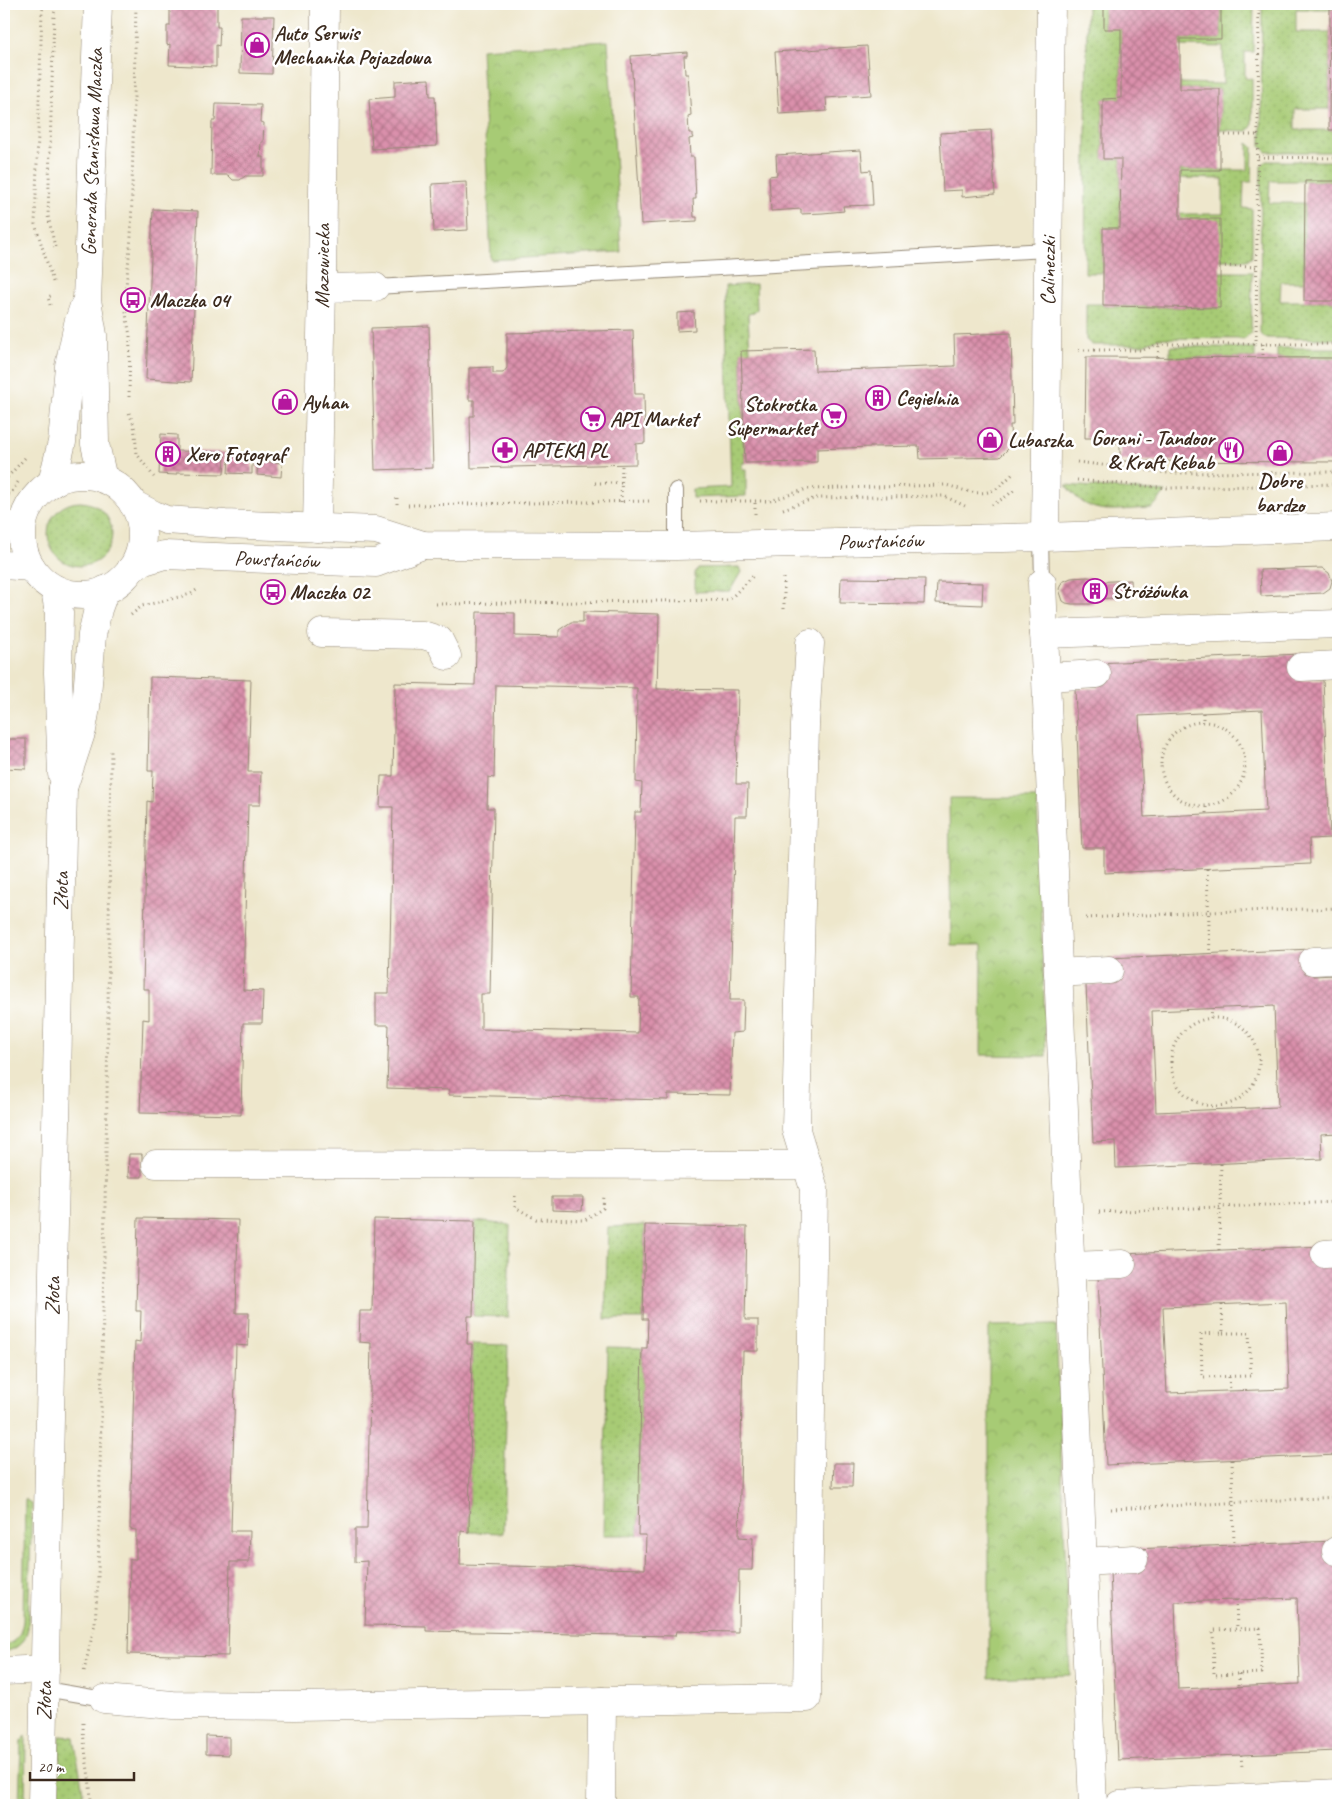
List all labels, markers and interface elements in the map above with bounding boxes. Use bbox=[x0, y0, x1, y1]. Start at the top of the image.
place label: Auto Serwis Mechanika Pojazdowa bbox=[274, 20, 432, 70]
shop icon: Auto Serwis Mechanika Pojazdowa bbox=[244, 32, 270, 58]
street label: Generała Stanisława Maczka bbox=[75, 46, 109, 256]
street label: Mazowiecka bbox=[309, 222, 336, 308]
street label: Calineczki bbox=[1035, 233, 1061, 306]
bus stop icon: Maczka 04 bbox=[120, 287, 146, 313]
place label: Maczka 04 bbox=[150, 287, 232, 313]
building icon: Cegielnia bbox=[865, 385, 891, 411]
place label: Cegielnia bbox=[896, 385, 959, 411]
shop icon: Ayhan bbox=[272, 389, 298, 415]
place label: Ayhan bbox=[302, 389, 350, 415]
place label: Stokrotka Supermarket bbox=[726, 391, 819, 441]
supermarket icon: Stokrotka Supermarket bbox=[821, 403, 847, 429]
supermarket icon: API Market bbox=[580, 406, 606, 432]
place label: API Market bbox=[610, 406, 701, 432]
place label: Gorani - Tandoor & Kraft Kebab bbox=[1091, 425, 1216, 475]
shop icon: Lubaszka bbox=[977, 427, 1003, 453]
place label: Lubaszka bbox=[1008, 427, 1074, 453]
pharmacy icon: APTEKA PL bbox=[492, 437, 518, 463]
place label: APTEKA PL bbox=[522, 437, 609, 463]
restaurant icon: Gorani - Tandoor & Kraft Kebab bbox=[1218, 437, 1244, 463]
shop icon: Dobre bardzo bbox=[1267, 440, 1293, 466]
building icon: Xero Fotograf bbox=[155, 441, 181, 467]
place label: Xero Fotograf bbox=[186, 441, 290, 467]
place label: Dobre bardzo bbox=[1256, 468, 1307, 518]
street label: Powstańców bbox=[838, 527, 926, 555]
street label: Powstańców bbox=[234, 545, 322, 574]
building icon: Stróżówka bbox=[1082, 578, 1108, 604]
place label: Stróżówka bbox=[1112, 578, 1188, 604]
bus stop icon: Maczka 02 bbox=[260, 579, 286, 605]
place label: Maczka 02 bbox=[290, 579, 372, 605]
street label: Złota bbox=[47, 870, 74, 911]
street label: Złota bbox=[39, 1275, 66, 1316]
street label: Złota bbox=[31, 1680, 58, 1721]
scale bar bbox=[30, 1749, 134, 1781]
text: 20 m bbox=[38, 1758, 65, 1777]

